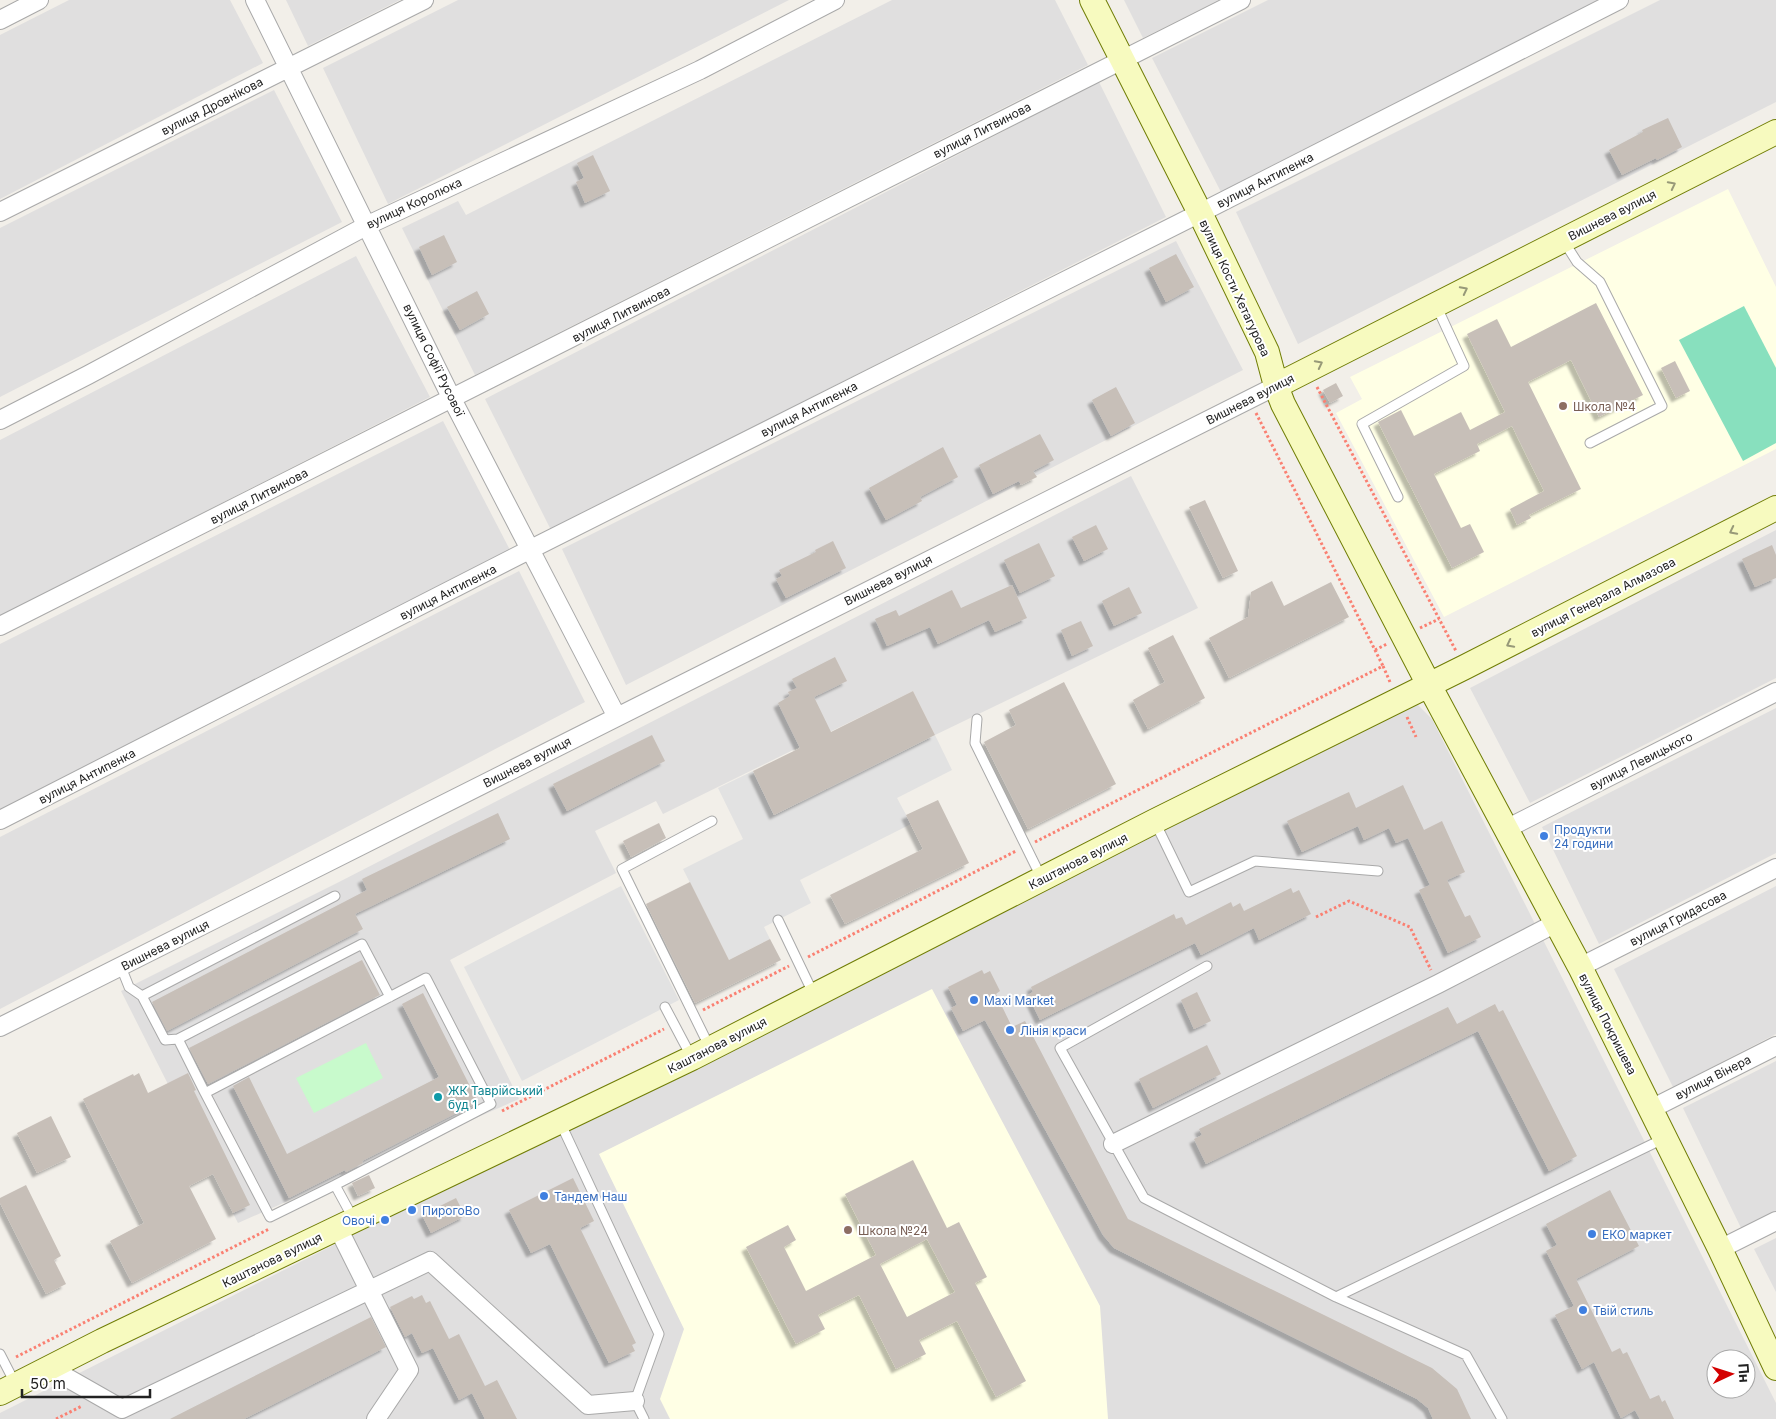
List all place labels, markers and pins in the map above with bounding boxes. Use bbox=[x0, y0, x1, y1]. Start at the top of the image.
place label: Школа №4 bbox=[1573, 399, 1636, 414]
marker: Школа №4 bbox=[1557, 400, 1569, 412]
place label: Продукти 24 години bbox=[1554, 822, 1613, 851]
marker: Продукти 24 години bbox=[1538, 830, 1550, 842]
place label: Maxi Market bbox=[984, 993, 1054, 1008]
marker: Maxi Market bbox=[968, 994, 980, 1006]
place label: Лінія краси bbox=[1020, 1023, 1087, 1038]
marker: Лінія краси bbox=[1004, 1024, 1016, 1036]
place label: ЖК Таврійський буд 1 bbox=[448, 1083, 543, 1112]
marker: ЖК Таврійський буд 1 bbox=[432, 1091, 444, 1103]
place label: Тандем Наш bbox=[554, 1189, 627, 1204]
marker: Тандем Наш bbox=[538, 1190, 550, 1202]
place label: ПирогоВо bbox=[422, 1203, 480, 1218]
marker: ПирогоВо bbox=[406, 1204, 418, 1216]
place label: Овочі bbox=[342, 1213, 375, 1228]
marker: Овочі bbox=[379, 1214, 391, 1226]
place label: Школа №24 bbox=[858, 1223, 928, 1238]
marker: Школа №24 bbox=[842, 1224, 854, 1236]
place label: ЕКО маркет bbox=[1602, 1227, 1672, 1242]
marker: ЕКО маркет bbox=[1586, 1228, 1598, 1240]
place label: Твій стиль bbox=[1593, 1303, 1654, 1318]
marker: Твій стиль bbox=[1577, 1304, 1589, 1316]

